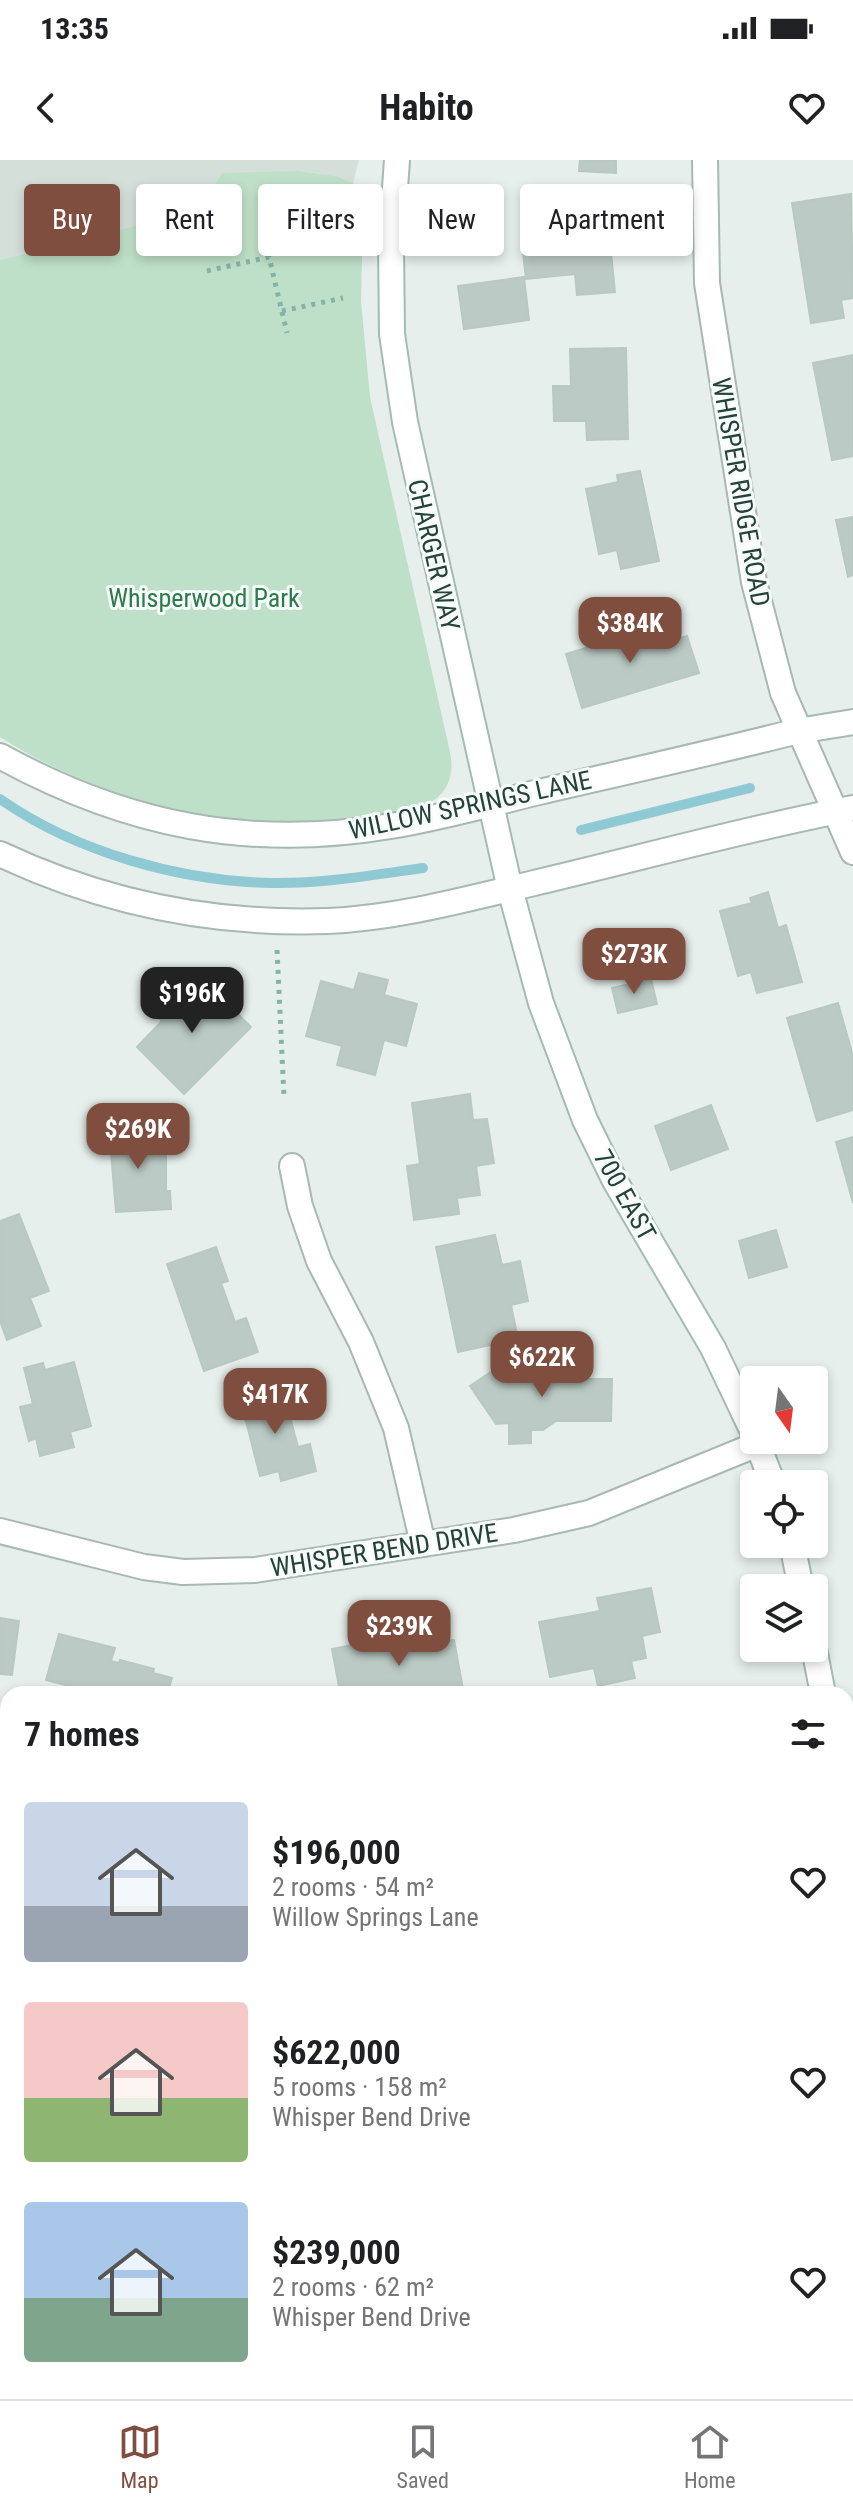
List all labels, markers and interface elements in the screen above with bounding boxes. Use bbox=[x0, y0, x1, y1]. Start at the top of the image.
text: 13:35 bbox=[40, 11, 109, 46]
icon: back bbox=[24, 86, 68, 130]
icon: heart bbox=[785, 86, 829, 130]
text: Habito bbox=[379, 87, 474, 129]
chip: Buy bbox=[24, 184, 120, 256]
chip: Rent bbox=[136, 184, 242, 256]
chip: Filters bbox=[258, 184, 383, 256]
chip: New bbox=[399, 184, 504, 256]
chip: Apartment bbox=[520, 184, 693, 256]
street label: WHISPER RIDGE ROAD bbox=[706, 375, 776, 609]
street label: CHARGER WAY bbox=[402, 476, 466, 634]
park label: Whisperwood Park bbox=[108, 583, 300, 613]
pin: $384K bbox=[574, 597, 686, 665]
text: $384K bbox=[597, 608, 663, 638]
street label: WILLOW SPRINGS LANE bbox=[346, 765, 594, 845]
pin: $273K bbox=[578, 928, 690, 996]
text: $273K bbox=[601, 939, 667, 969]
pin: $196K bbox=[136, 967, 248, 1035]
text: $196K bbox=[159, 978, 225, 1008]
pin: $269K bbox=[82, 1103, 194, 1171]
text: $269K bbox=[105, 1114, 171, 1144]
street label: 700 EAST bbox=[588, 1144, 662, 1246]
pin: $622K bbox=[486, 1331, 598, 1399]
text: $622K bbox=[509, 1342, 575, 1372]
north arrow bbox=[740, 1366, 828, 1454]
map controls bbox=[740, 1366, 828, 1662]
pin: $417K bbox=[219, 1368, 331, 1436]
text: $417K bbox=[242, 1379, 308, 1409]
button: locate bbox=[740, 1470, 828, 1558]
street label: WHISPER BEND DRIVE bbox=[268, 1517, 500, 1583]
button: layers bbox=[740, 1574, 828, 1662]
pin: $239K bbox=[343, 1600, 455, 1668]
text: $239K bbox=[366, 1611, 432, 1641]
icon: filters bbox=[786, 1712, 830, 1756]
text: 7 homes bbox=[24, 1714, 140, 1754]
text: $196,000 bbox=[272, 1832, 401, 1872]
icon: home bbox=[88, 1834, 184, 1930]
icon: heart bbox=[786, 1860, 830, 1904]
text: 2 rooms · 54 m² bbox=[272, 1872, 434, 1902]
text: Willow Springs Lane bbox=[272, 1902, 479, 1932]
text: $622,000 bbox=[272, 2032, 401, 2072]
icon: home bbox=[88, 2034, 184, 2130]
icon: heart bbox=[786, 2060, 830, 2104]
text: 5 rooms · 158 m² bbox=[272, 2072, 447, 2102]
text: Whisper Bend Drive bbox=[272, 2102, 471, 2132]
text: $239,000 bbox=[272, 2232, 401, 2272]
icon: home bbox=[88, 2234, 184, 2330]
icon: heart bbox=[786, 2260, 830, 2304]
text: 2 rooms · 62 m² bbox=[272, 2272, 434, 2302]
text: Whisper Bend Drive bbox=[272, 2302, 471, 2332]
tab: Map bbox=[118, 2420, 162, 2493]
tab: Saved bbox=[397, 2420, 449, 2493]
tab: Home bbox=[684, 2420, 735, 2493]

